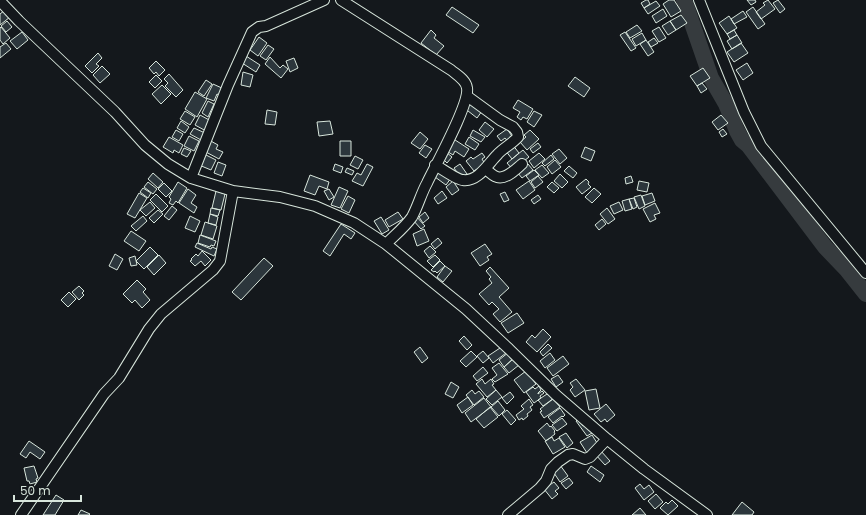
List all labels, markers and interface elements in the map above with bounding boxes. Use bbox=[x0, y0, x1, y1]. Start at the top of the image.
scale bar bbox=[14, 477, 81, 503]
text: 50 m bbox=[20, 482, 51, 499]

